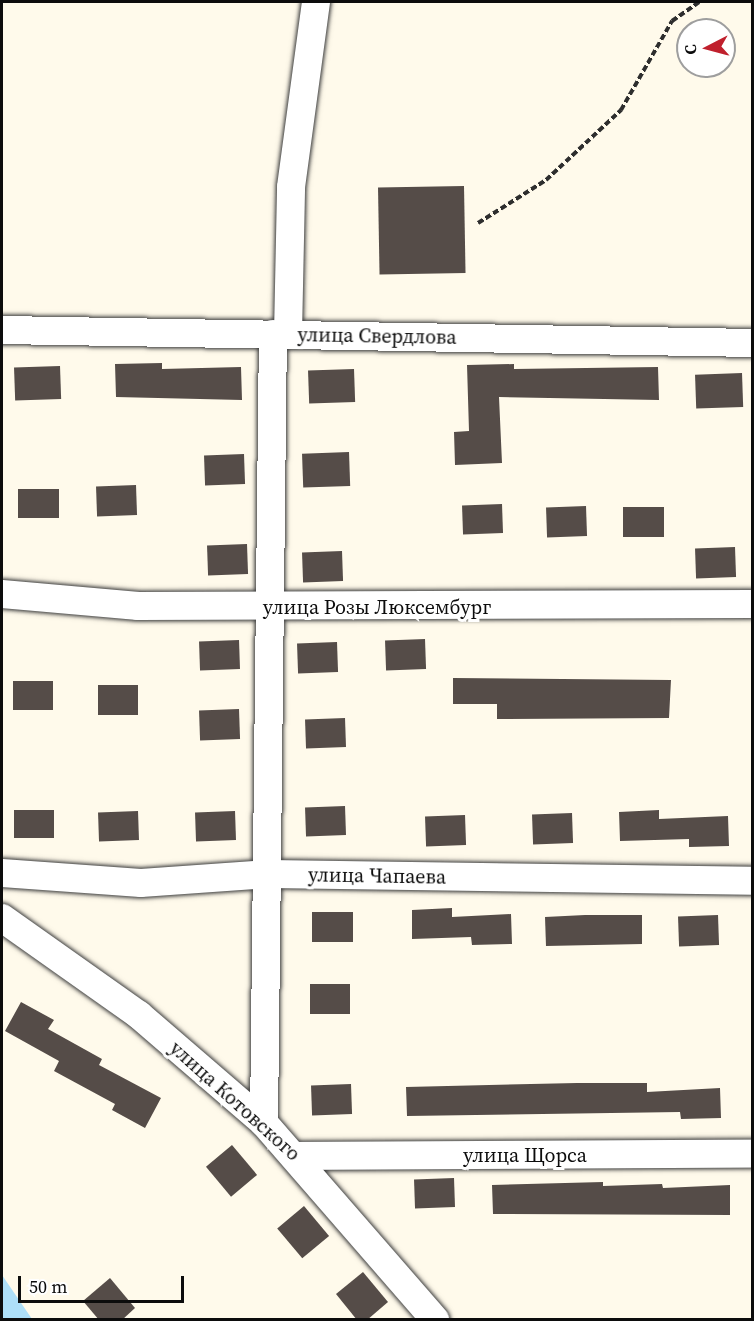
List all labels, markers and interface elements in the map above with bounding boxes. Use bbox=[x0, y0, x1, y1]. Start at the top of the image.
north arrow bbox=[676, 18, 736, 78]
text: С bbox=[679, 44, 702, 56]
street label: улица Свердлова bbox=[297, 323, 457, 349]
street label: улица Розы Люксембург bbox=[263, 595, 491, 619]
street label: улица Чапаева bbox=[308, 863, 446, 889]
street label: улица Котовского bbox=[165, 1036, 305, 1166]
street label: улица Щорса bbox=[463, 1143, 587, 1167]
scale bar bbox=[21, 1264, 188, 1302]
text: 50 m bbox=[29, 1274, 67, 1299]

